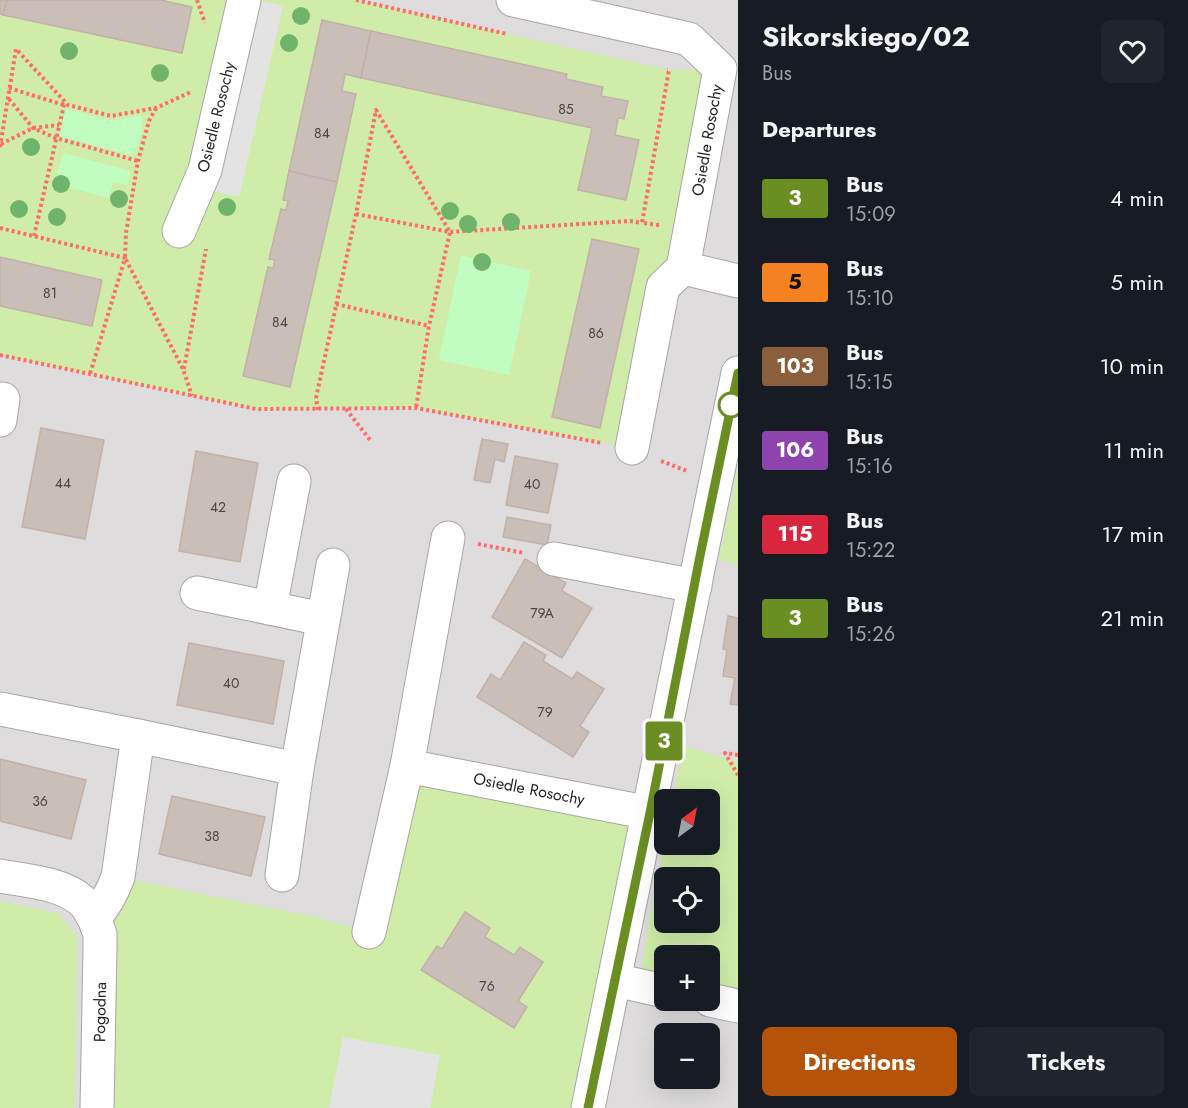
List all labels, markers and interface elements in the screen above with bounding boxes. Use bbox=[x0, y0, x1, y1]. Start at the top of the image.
text: Sikorskiego/02 bbox=[762, 16, 970, 57]
button: heart bbox=[1101, 20, 1164, 83]
street label: Osiedle Rosochy bbox=[191, 58, 241, 175]
text: Bus bbox=[762, 59, 792, 88]
street label: Osiedle Rosochy bbox=[686, 81, 728, 198]
house number: 85 bbox=[558, 99, 574, 119]
text: Departures bbox=[762, 113, 876, 145]
house number: 84 bbox=[314, 123, 330, 143]
text: Bus bbox=[846, 168, 883, 200]
text: 4 min bbox=[1110, 182, 1164, 214]
text: 3 bbox=[788, 183, 802, 213]
text: 15:09 bbox=[846, 200, 896, 229]
text: Bus bbox=[846, 252, 883, 284]
text: 5 min bbox=[1111, 266, 1164, 298]
text: 5 bbox=[788, 267, 802, 297]
house number: 81 bbox=[43, 283, 57, 303]
text: 15:10 bbox=[846, 284, 893, 313]
house number: 84 bbox=[272, 312, 288, 332]
house number: 86 bbox=[588, 323, 604, 343]
text: Bus bbox=[846, 336, 883, 368]
text: 10 min bbox=[1100, 350, 1164, 382]
text: 103 bbox=[776, 351, 814, 381]
text: 15:15 bbox=[846, 368, 893, 397]
unlabelled marker bbox=[718, 392, 744, 418]
text: Bus bbox=[846, 420, 883, 452]
text: 11 min bbox=[1103, 434, 1164, 466]
text: 106 bbox=[776, 435, 814, 465]
text: 15:16 bbox=[846, 452, 893, 481]
house number: 44 bbox=[55, 473, 71, 493]
house number: 40 bbox=[524, 474, 540, 494]
house number: 42 bbox=[210, 497, 226, 517]
text: Bus bbox=[846, 504, 883, 536]
text: 17 min bbox=[1102, 518, 1164, 550]
text: 115 bbox=[778, 519, 812, 549]
text: 15:22 bbox=[846, 536, 895, 565]
text: Bus bbox=[846, 588, 883, 620]
text: 21 min bbox=[1101, 602, 1164, 634]
house number: 79A bbox=[530, 603, 555, 623]
text: 3 bbox=[788, 603, 802, 633]
text: 15:26 bbox=[846, 620, 895, 649]
house number: 40 bbox=[223, 673, 239, 693]
house number: 79 bbox=[537, 702, 553, 722]
line badge: 3 bbox=[644, 722, 684, 760]
text: 3 bbox=[657, 726, 671, 756]
street label: Osiedle Rosochy bbox=[471, 767, 588, 811]
north arrow bbox=[654, 789, 720, 855]
map controls bbox=[654, 789, 720, 1089]
house number: 36 bbox=[32, 791, 48, 811]
house number: 38 bbox=[204, 826, 220, 846]
button: locate bbox=[654, 867, 720, 933]
button: + bbox=[654, 945, 720, 1011]
house number: 76 bbox=[479, 976, 495, 996]
street label: Pogodna bbox=[88, 982, 112, 1042]
button: − bbox=[654, 1023, 720, 1089]
button: Directions bbox=[762, 1027, 957, 1096]
button: Tickets bbox=[969, 1027, 1164, 1096]

